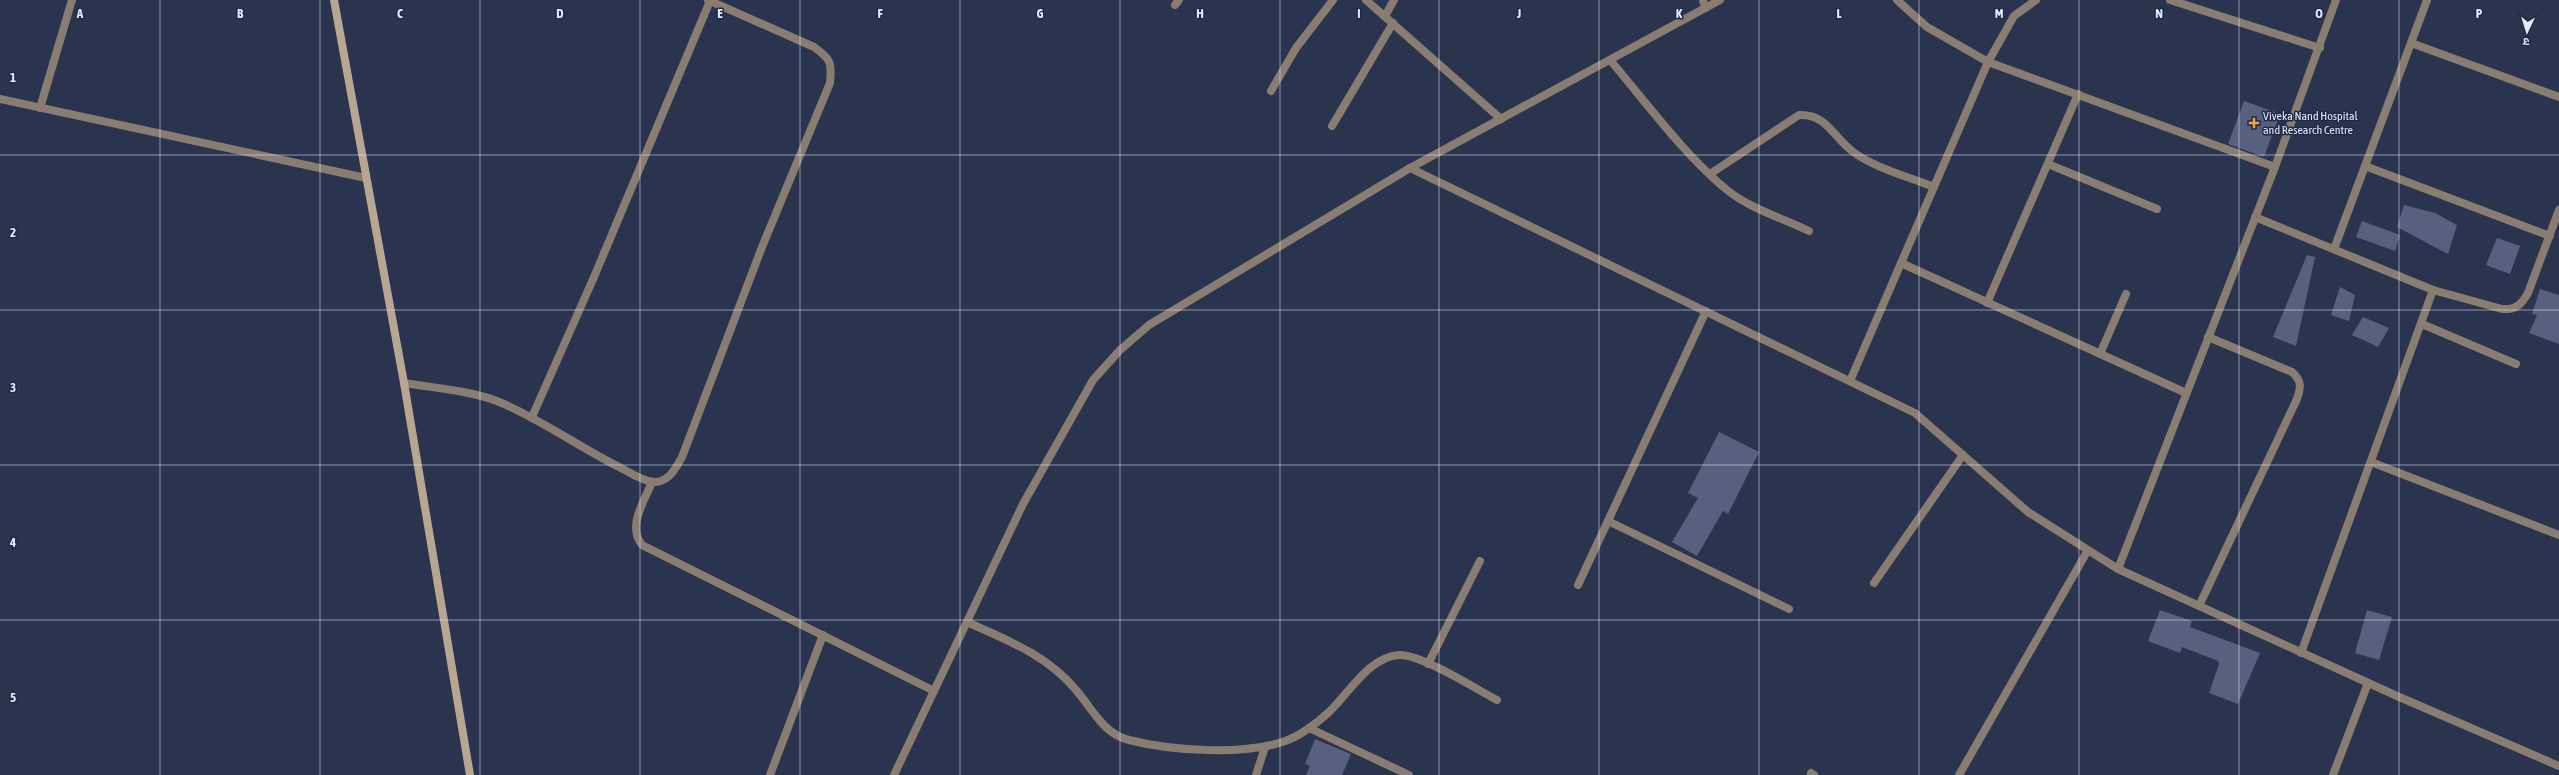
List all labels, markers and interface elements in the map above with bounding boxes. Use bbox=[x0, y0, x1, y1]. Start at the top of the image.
text: A bbox=[76, 6, 84, 21]
text: B bbox=[237, 6, 244, 21]
text: C bbox=[397, 6, 403, 21]
text: D bbox=[556, 6, 564, 21]
text: E bbox=[717, 6, 723, 21]
text: F bbox=[877, 6, 883, 21]
text: G bbox=[1037, 6, 1044, 21]
text: H bbox=[1196, 6, 1204, 21]
text: I bbox=[1357, 6, 1361, 21]
text: J bbox=[1516, 6, 1521, 21]
text: K bbox=[1676, 6, 1683, 21]
text: L bbox=[1836, 6, 1842, 21]
text: M bbox=[1995, 6, 2004, 21]
text: N bbox=[2155, 6, 2163, 21]
text: O bbox=[2315, 6, 2323, 21]
text: P bbox=[2476, 6, 2483, 21]
north arrow bbox=[2507, 12, 2547, 52]
text: उ bbox=[2522, 36, 2530, 48]
text: 1 bbox=[10, 70, 16, 85]
place label: Viveka Nand Hospital and Research Centre bbox=[2263, 109, 2359, 137]
marker: Viveka Nand Hospital and Research Centre bbox=[2248, 117, 2260, 129]
text: 2 bbox=[10, 225, 16, 240]
text: 3 bbox=[10, 380, 16, 395]
text: 4 bbox=[9, 535, 16, 550]
text: 5 bbox=[10, 690, 16, 705]

